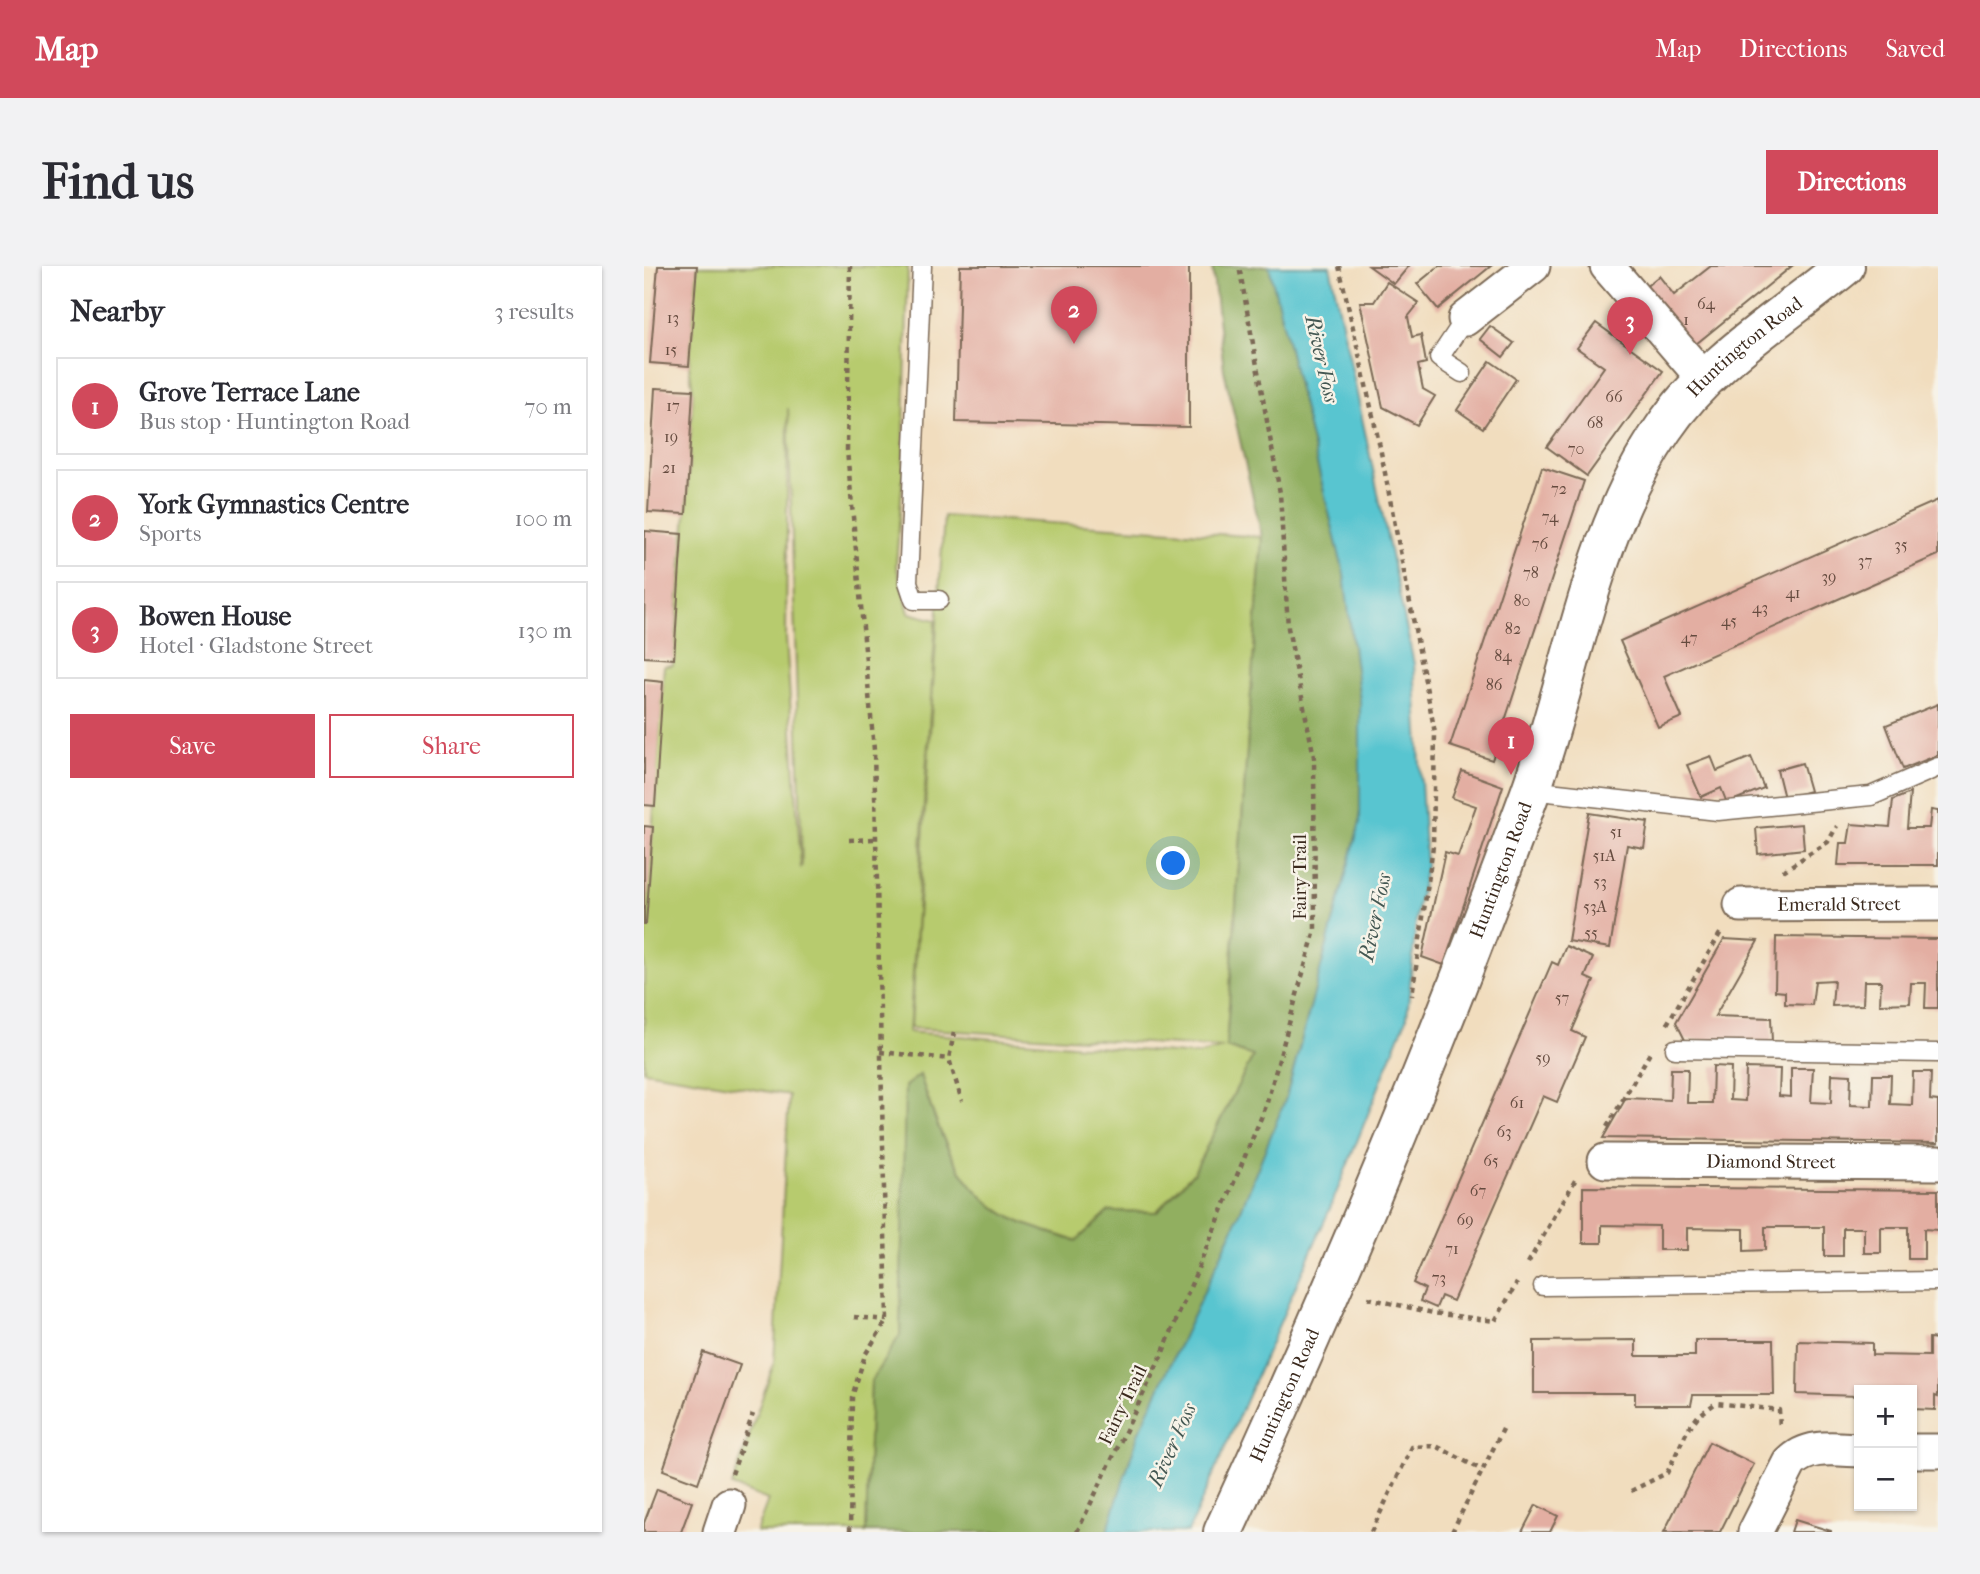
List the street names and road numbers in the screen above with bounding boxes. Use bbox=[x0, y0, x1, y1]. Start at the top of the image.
street label: Huntington Road bbox=[1682, 292, 1807, 402]
street label: Huntington Road bbox=[1466, 798, 1537, 942]
street label: Fairy Trail bbox=[1289, 834, 1311, 920]
street label: Emerald Street bbox=[1777, 893, 1901, 916]
street label: Diamond Street bbox=[1706, 1151, 1836, 1173]
street label: Huntington Road bbox=[1245, 1325, 1325, 1466]
street label: Fairy Trail bbox=[1094, 1362, 1152, 1448]

